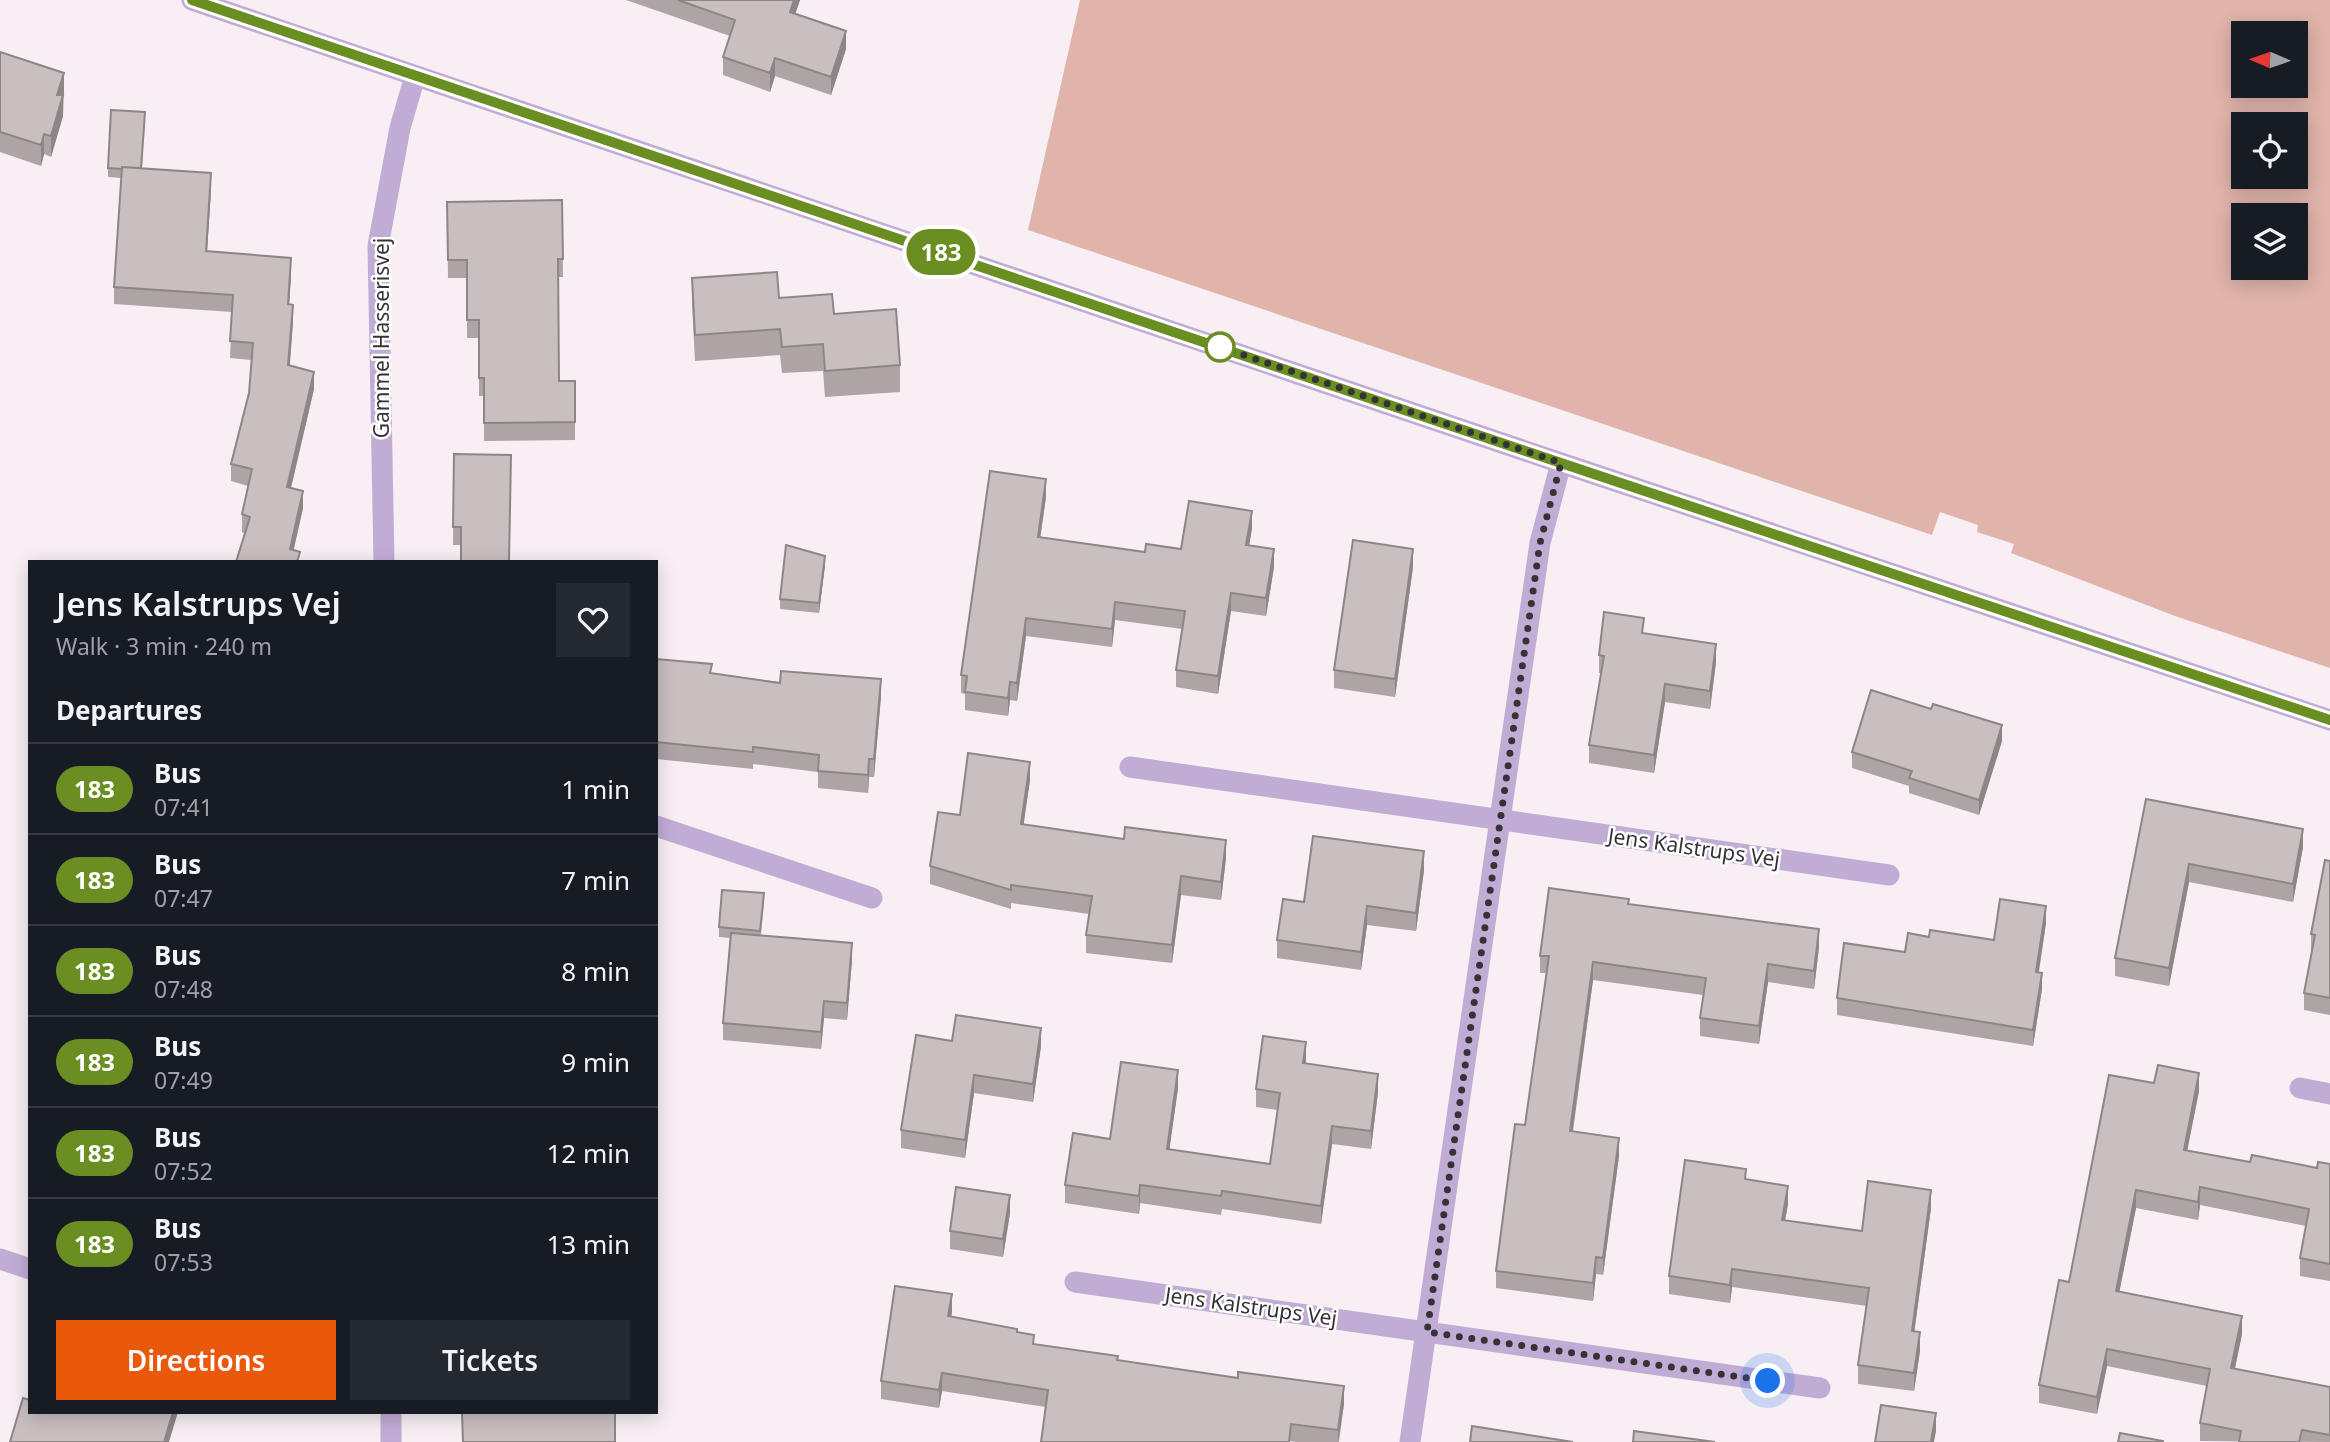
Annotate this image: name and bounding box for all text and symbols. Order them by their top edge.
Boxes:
north arrow [2231,21,2308,98]
map controls [2231,21,2308,280]
button: locate [2231,112,2308,189]
button: layers [2231,203,2308,280]
line badge: 183 [901,229,981,275]
text: 183 [920,235,962,268]
street label: Gammel Hasserisvej [367,238,395,438]
unlabelled marker [1205,332,1235,362]
text: Jens Kalstrups Vej [56,581,341,626]
button: heart [556,583,630,657]
text: Walk · 3 min · 240 m [56,630,272,662]
text: Departures [56,692,202,728]
text: Bus [154,755,201,791]
text: 1 min [561,771,630,807]
text: 183 [74,772,115,805]
text: 07:41 [154,791,213,823]
street label: Jens Kalstrups Vej [1604,821,1782,873]
text: Bus [154,846,201,882]
text: 7 min [561,862,630,898]
text: 183 [74,863,115,896]
text: 07:47 [154,882,213,914]
text: Bus [154,937,201,973]
text: 8 min [561,953,630,989]
text: 183 [74,954,115,987]
text: 07:48 [154,973,213,1005]
text: Bus [154,1028,201,1064]
text: 9 min [561,1044,630,1080]
text: 183 [74,1045,115,1078]
text: 07:49 [154,1064,213,1096]
text: Bus [154,1119,201,1155]
text: 12 min [546,1135,630,1171]
text: 183 [74,1136,115,1169]
text: 07:52 [154,1155,213,1187]
text: Bus [154,1210,201,1246]
text: 13 min [546,1226,630,1262]
text: 183 [74,1227,115,1260]
text: 07:53 [154,1246,213,1278]
street label: Jens Kalstrups Vej [1161,1280,1339,1332]
button: Directions [56,1320,336,1400]
button: Tickets [350,1320,630,1400]
your location [1750,1363,1785,1398]

